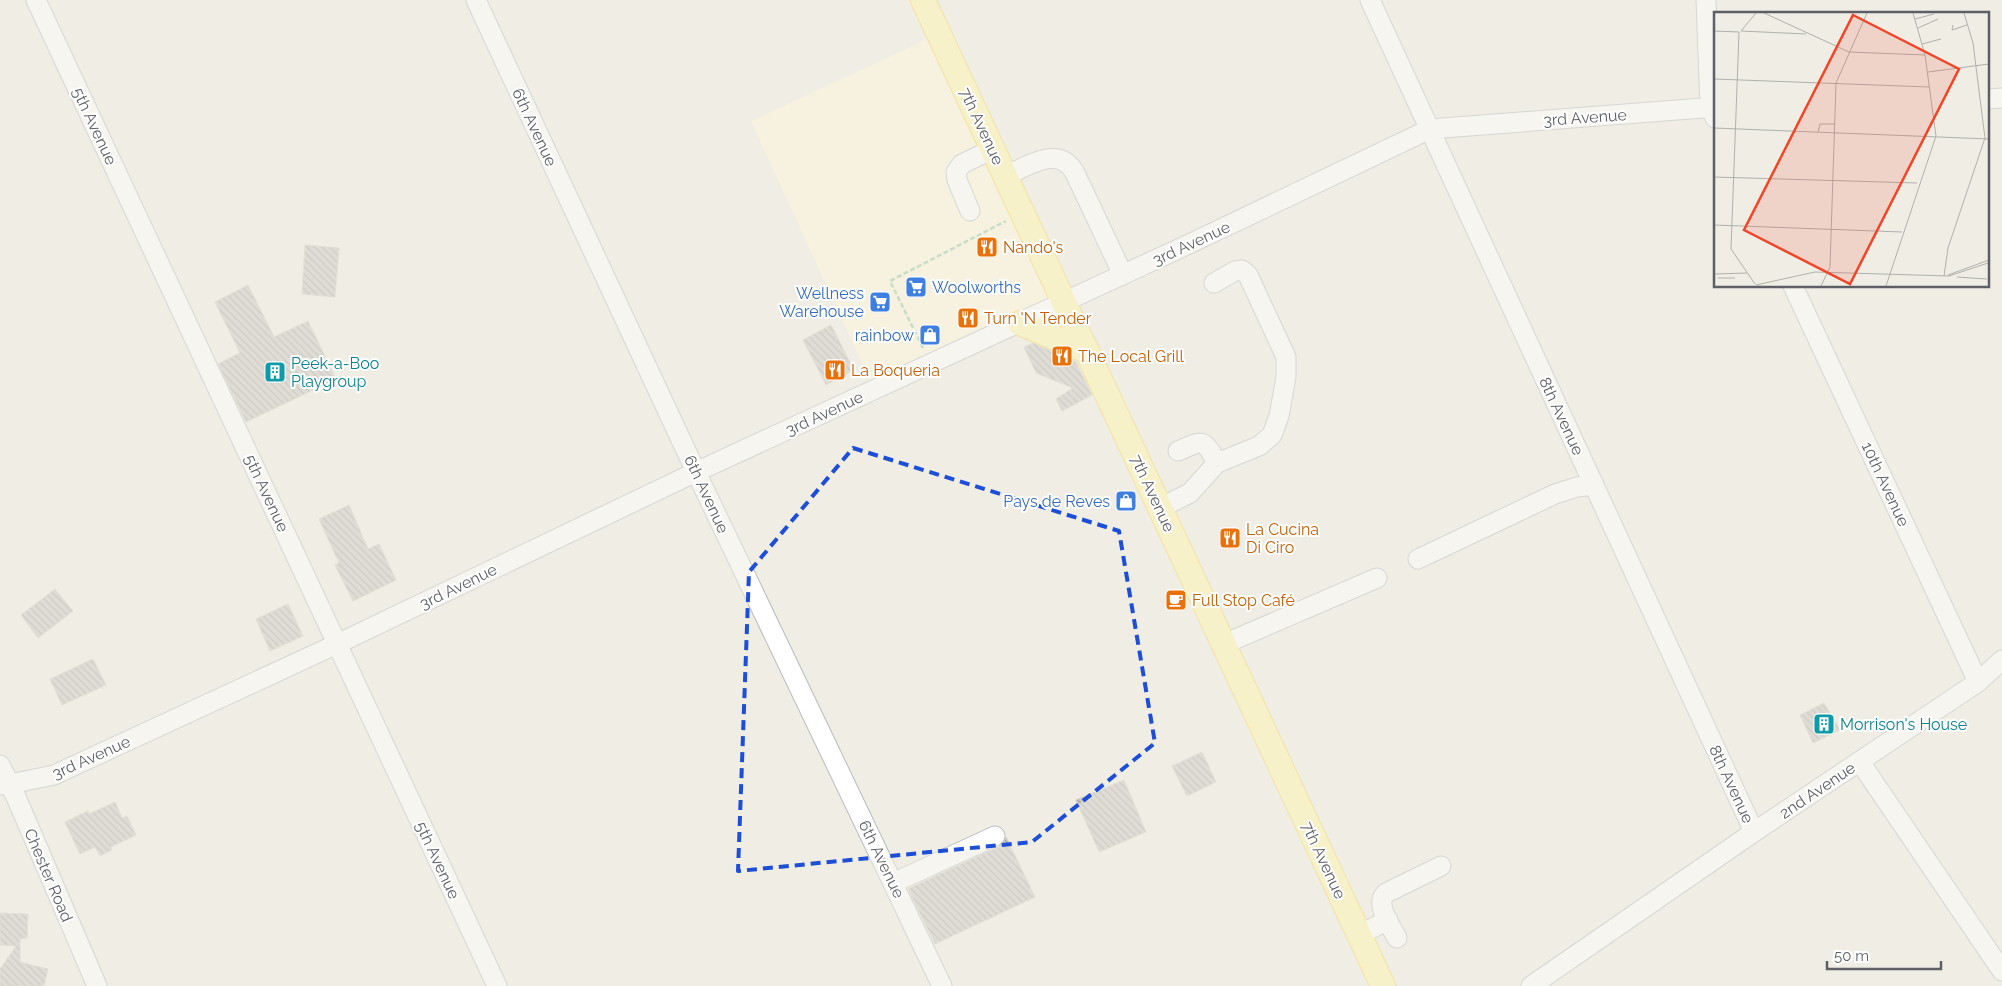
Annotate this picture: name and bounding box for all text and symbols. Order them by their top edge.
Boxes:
inset map [1714,12,1990,288]
street label: 5th Avenue [68,85,121,168]
street label: 6th Avenue [508,85,561,169]
street label: 7th Avenue [955,85,1008,168]
street label: 3rd Avenue [1543,105,1627,130]
street label: 3rd Avenue [1149,217,1233,270]
restaurant icon: Nando's [975,235,999,259]
place label: Nando's [1003,238,1064,257]
supermarket icon: Woolworths [904,275,928,299]
place label: Woolworths [932,278,1021,297]
place label: Wellness Warehouse [779,284,864,321]
supermarket icon: Wellness Warehouse [868,290,892,314]
restaurant icon: Turn 'N Tender [956,306,980,330]
place label: Turn 'N Tender [984,309,1092,328]
shop icon: rainbow [918,323,942,347]
place label: rainbow [855,326,914,345]
restaurant icon: The Local Grill [1050,344,1074,368]
place label: The Local Grill [1078,347,1185,366]
place label: Peek-a-Boo Playgroup [291,354,379,391]
restaurant icon: La Boqueria [823,358,847,382]
building icon: Peek-a-Boo Playgroup [263,360,287,384]
place label: La Boqueria [851,361,940,380]
street label: 8th Avenue [1535,374,1588,458]
street label: 3rd Avenue [782,387,866,440]
street label: 10th Avenue [1858,439,1913,529]
street label: 5th Avenue [240,452,293,535]
street label: 6th Avenue [680,452,733,536]
street label: 7th Avenue [1126,452,1179,535]
shop icon: Pays de Reves [1114,489,1138,513]
place label: Pays de Reves [1003,492,1110,511]
place label: La Cucina Di Ciro [1246,520,1319,557]
restaurant icon: La Cucina Di Ciro [1218,526,1242,550]
street label: 3rd Avenue [416,560,500,613]
cafe icon: Full Stop Café [1164,588,1188,612]
place label: Full Stop Café [1192,591,1295,610]
building icon: Morrison's House [1812,712,1836,736]
place label: Morrison's House [1840,715,1967,734]
street label: 3rd Avenue [49,732,133,783]
street label: 8th Avenue [1705,742,1758,826]
street label: 2nd Avenue [1776,758,1859,823]
street label: 6th Avenue [855,817,909,901]
street label: 5th Avenue [411,819,464,902]
street label: 7th Avenue [1297,819,1350,902]
street label: Chester Road [20,826,77,925]
scale bar [1827,938,1941,970]
text: 50 m [1834,947,1869,965]

